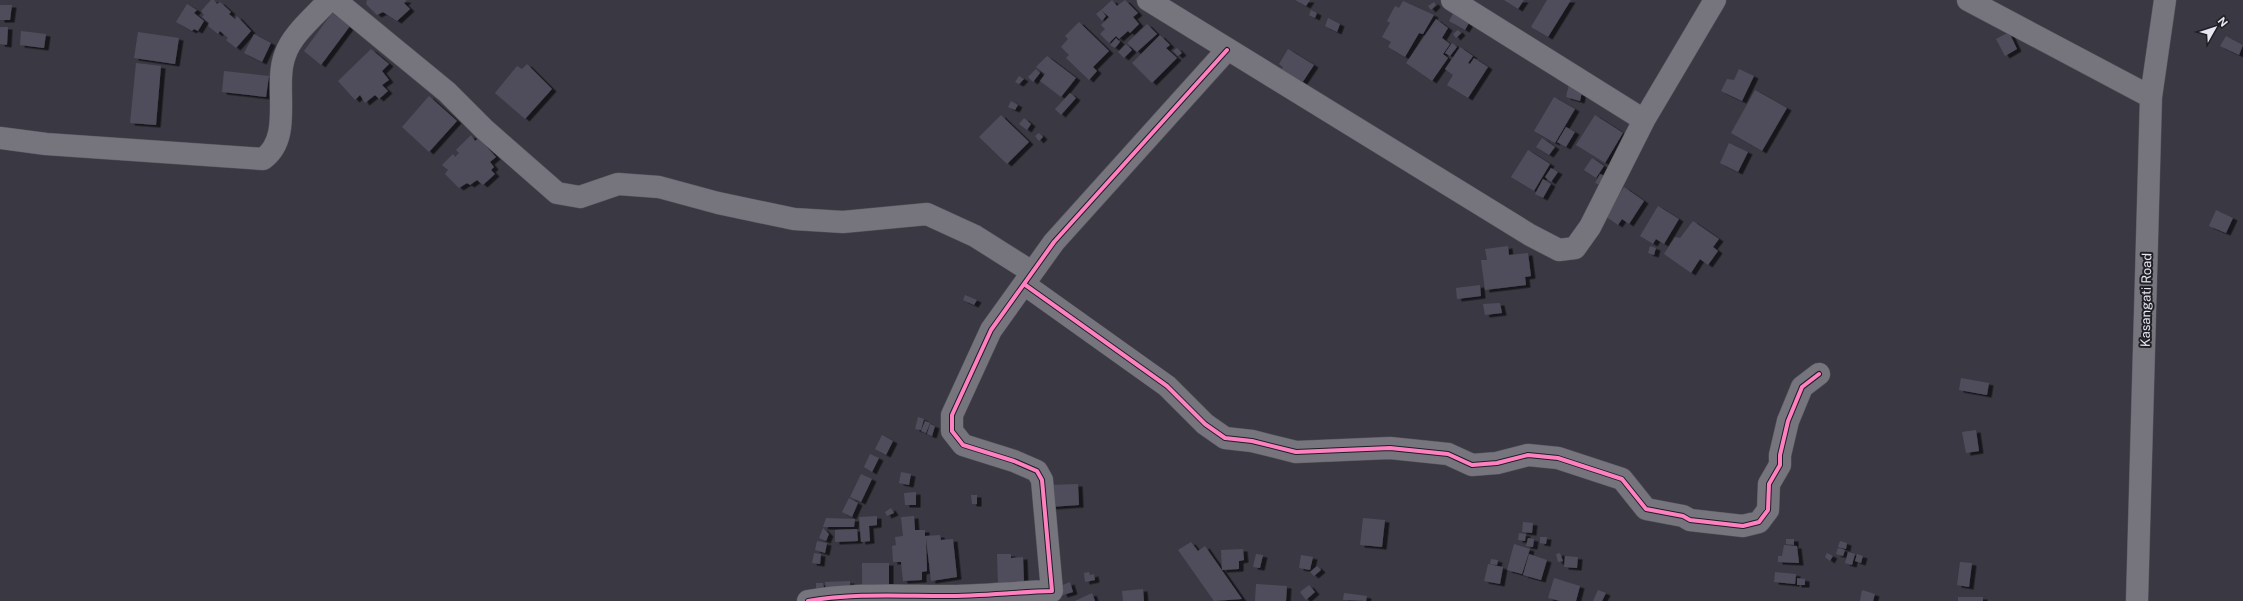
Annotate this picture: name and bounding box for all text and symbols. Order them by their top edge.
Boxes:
north arrow [2195,8,2235,48]
text: N [2215,15,2230,29]
street label: Kasangati Road [2138,253,2154,347]

